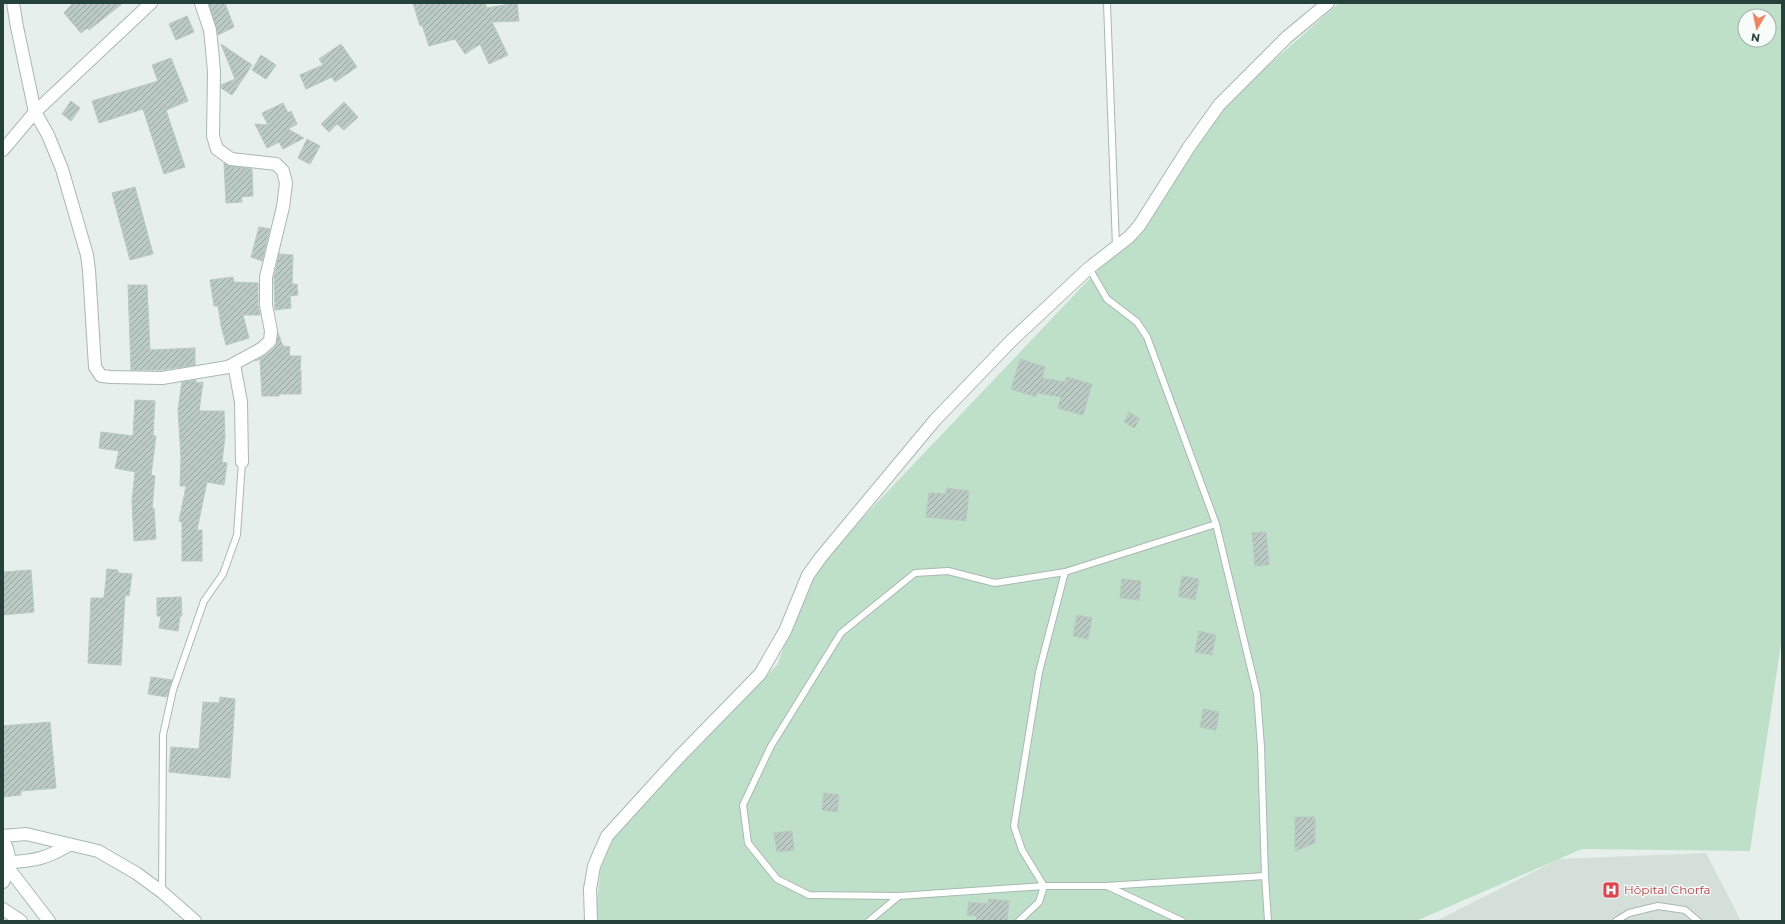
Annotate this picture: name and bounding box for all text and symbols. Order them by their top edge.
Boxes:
north arrow [1737,8,1777,48]
text: N [1750,30,1761,45]
hospital icon: Hôpital Chorfa [1601,880,1621,900]
place label: Hôpital Chorfa [1624,882,1711,897]

